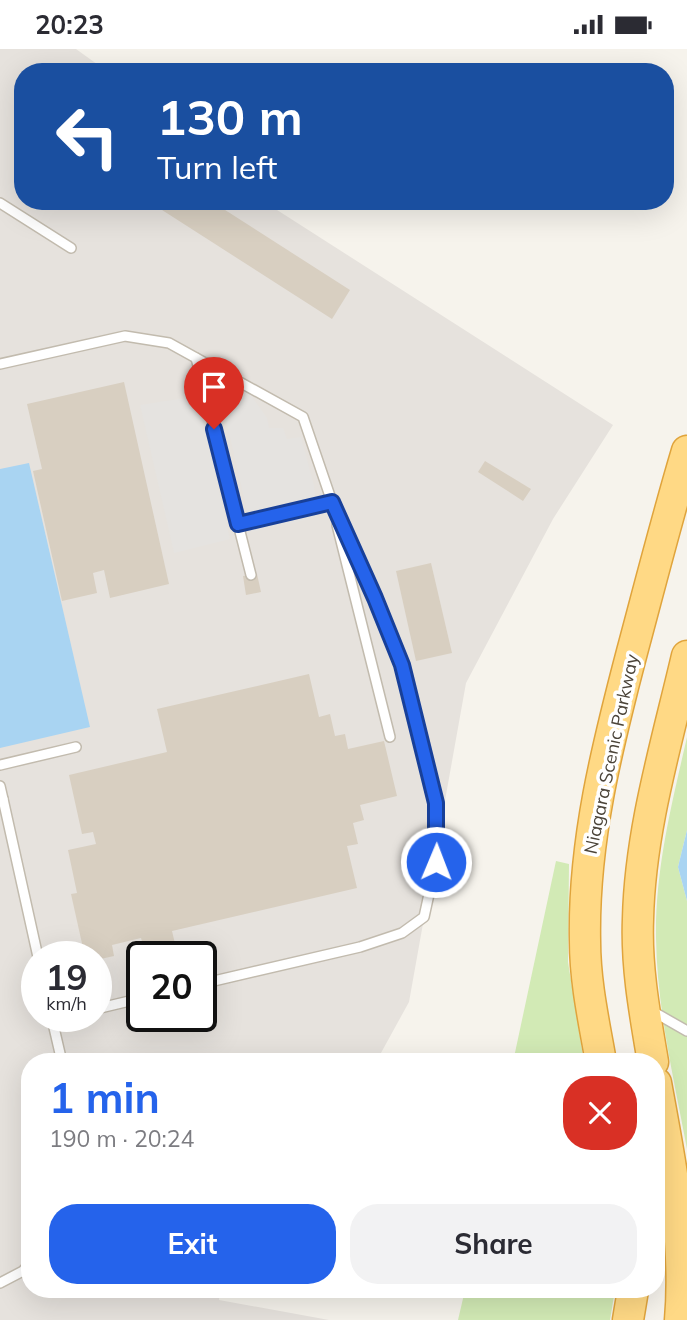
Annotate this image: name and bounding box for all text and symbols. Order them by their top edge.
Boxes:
text: 20:23 [35,8,104,41]
text: 130 m [157,86,303,147]
icon: left [42,91,133,182]
text: Turn left [157,147,277,187]
pin [184,357,244,429]
icon: arrive [195,368,233,406]
street label: Niagara Scenic Parkway [579,652,644,856]
position arrow [399,825,473,899]
speed limit sign: 20 [126,941,217,1032]
text: 19 [45,955,88,999]
text: km/h [46,992,87,1015]
text: 1 min [49,1071,160,1124]
button: close [563,1076,637,1150]
text: 190 m · 20:24 [49,1124,194,1153]
button: Exit [49,1204,336,1284]
button: Share [350,1204,637,1284]

